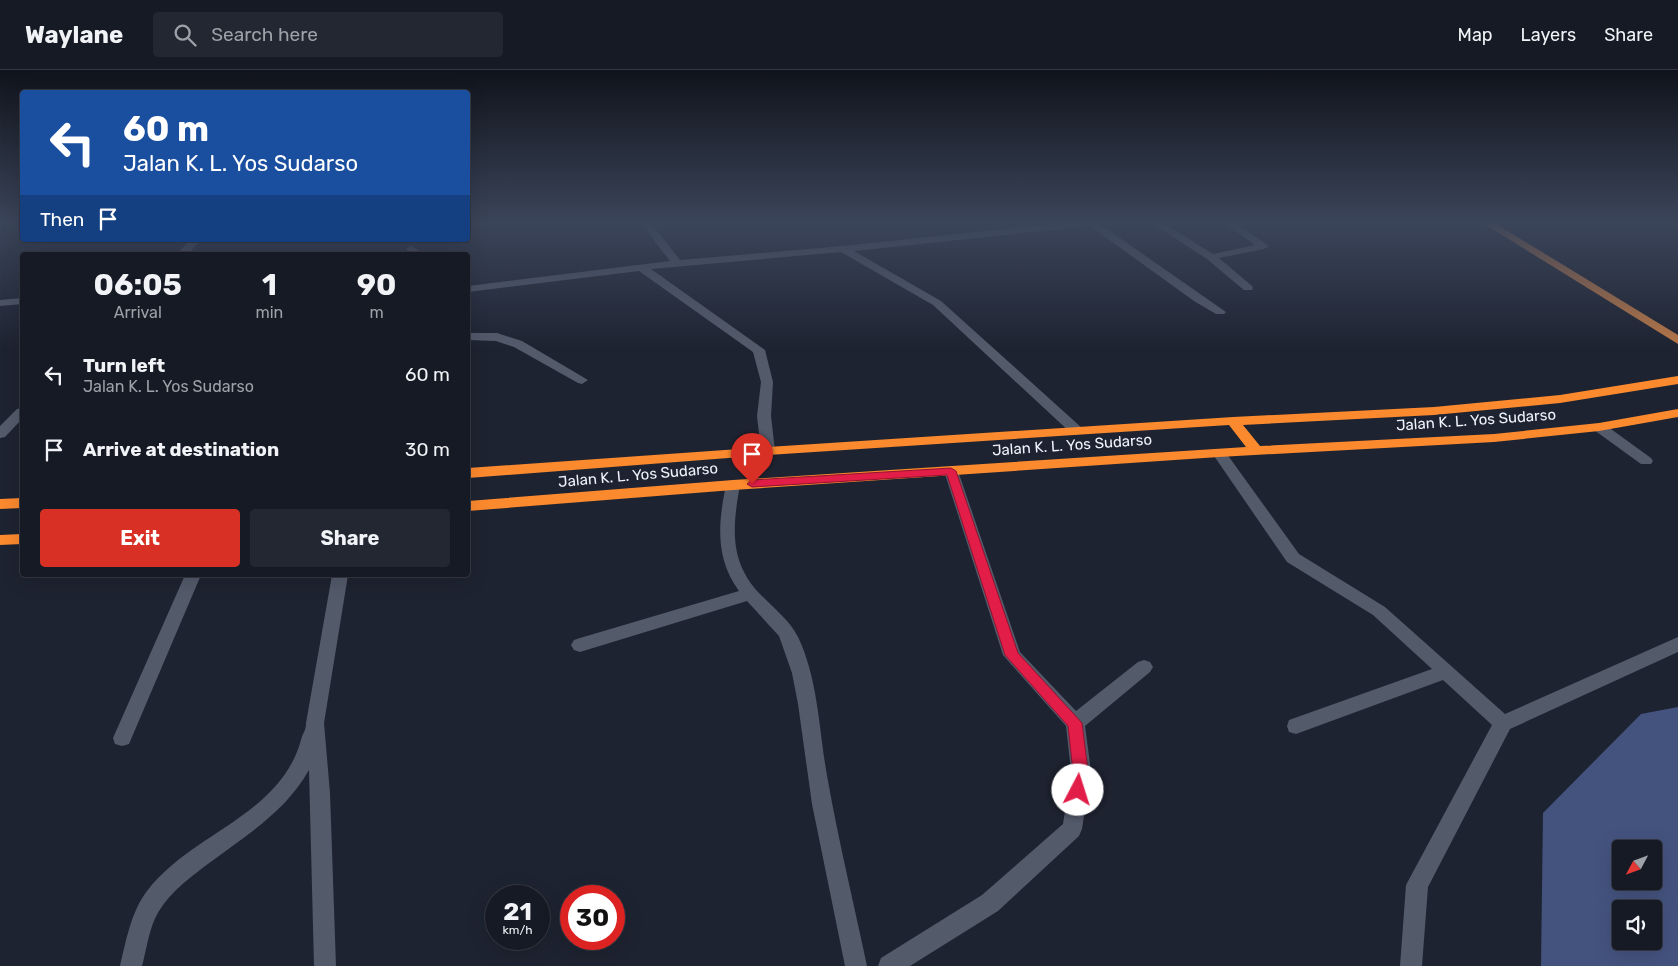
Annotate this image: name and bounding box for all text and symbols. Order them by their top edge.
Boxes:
search box [153,12,503,57]
text: Waylane [25,21,123,49]
icon: search [171,21,199,49]
text: Search here [211,23,318,46]
text: Map [1458,24,1493,46]
text: Layers [1521,24,1576,46]
text: Share [1604,24,1653,46]
text: 60 m [123,108,209,150]
icon: left [40,110,105,175]
text: Jalan K. L. Yos Sudarso [123,150,358,177]
icon: arrive [94,205,122,233]
text: Then [40,208,84,231]
text: 06:05 [94,267,182,303]
text: 1 [262,267,277,303]
text: 90 [357,267,396,303]
text: Arrival [114,303,162,322]
text: min [256,303,283,322]
text: m [370,303,384,322]
text: Turn left [83,354,165,377]
icon: left [40,361,68,389]
text: 60 m [405,363,450,386]
text: Jalan K. L. Yos Sudarso [83,377,254,396]
street label: Jalan K. L. Yos Sudarso [1395,405,1557,435]
street label: Jalan K. L. Yos Sudarso [991,430,1153,460]
pin [731,433,773,484]
icon: arrive [40,436,68,464]
text: Arrive at destination [83,438,279,461]
text: 30 m [405,438,450,461]
icon: arrive [738,440,766,468]
street label: Jalan K. L. Yos Sudarso [557,459,719,491]
button: Exit [40,509,240,567]
button: Share [250,509,450,567]
position arrow [1051,763,1103,815]
north arrow [1612,840,1662,890]
map controls [1612,840,1662,950]
speed limit sign: 30 [560,885,625,950]
text: 21 [503,897,532,926]
button: sound [1612,900,1662,950]
text: km/h [503,923,532,937]

